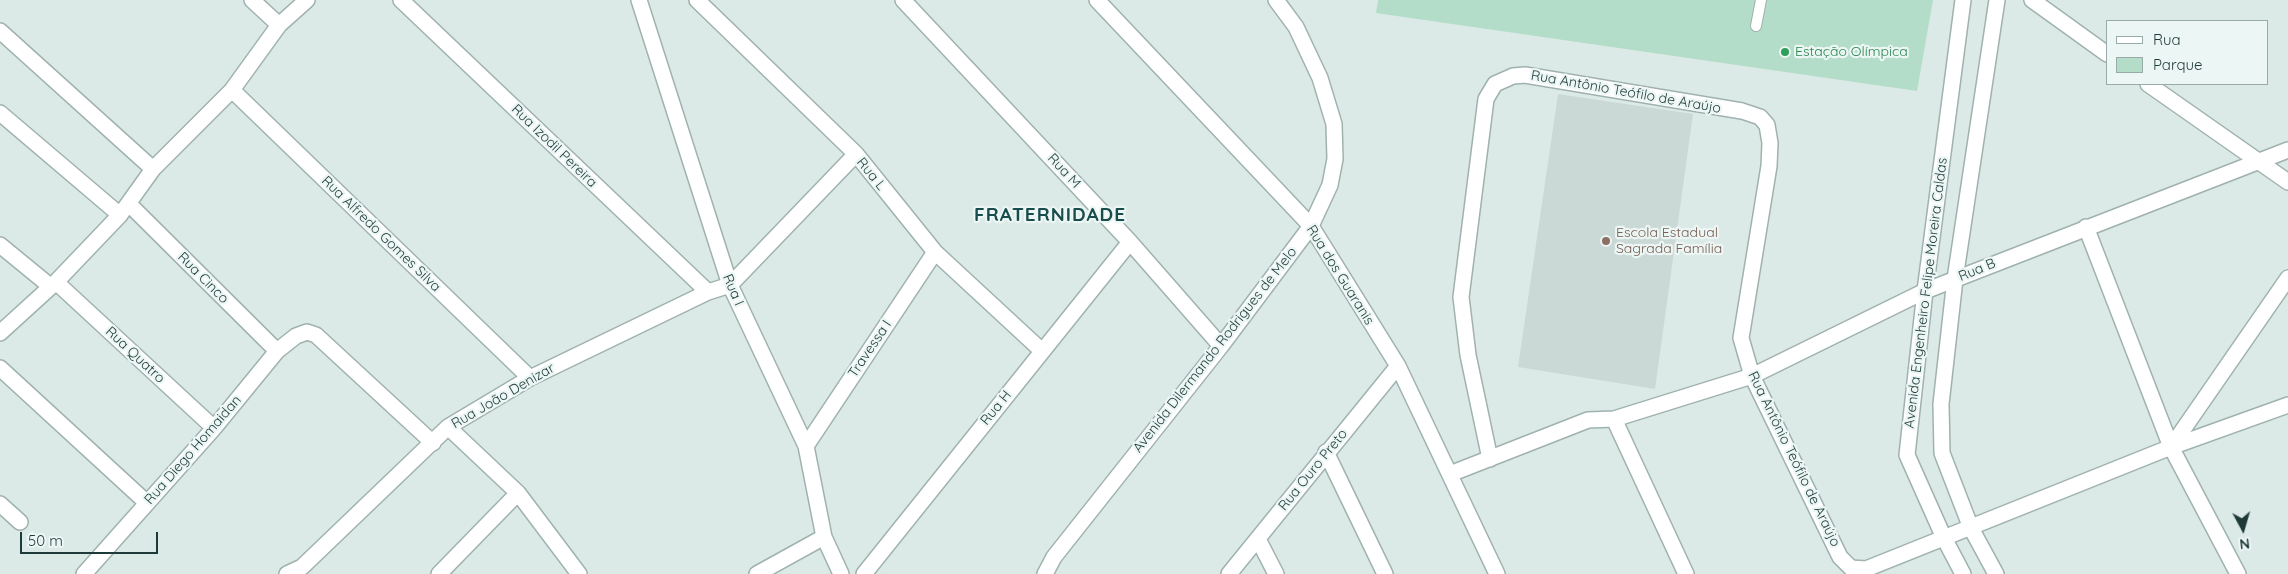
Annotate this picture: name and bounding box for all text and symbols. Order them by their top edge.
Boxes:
legend [2106,20,2268,85]
text: Rua [2153,30,2181,49]
place label: Estação Olímpica [1795,44,1908,60]
marker: Estação Olímpica [1779,46,1791,58]
text: Parque [2153,55,2203,74]
street label: Rua Antônio Teófilo de Araújo [1530,67,1722,117]
street label: Rua Izodil Pereira [508,101,600,191]
street label: Rua M [1044,150,1084,192]
street label: Rua L [853,154,889,194]
street label: Avenida Engenheiro Felipe Moreira Caldas [1901,157,1951,429]
street label: Rua Alfredo Gomes Silva [318,173,444,295]
district label: FRATERNIDADE [972,204,1128,226]
street label: Rua dos Guaranis [1303,222,1377,328]
place label: Escola Estadual Sagrada Família [1616,225,1722,258]
marker: Escola Estadual Sagrada Família [1600,235,1612,247]
street label: Avenida Dilermando Rodrigues de Melo [1130,244,1300,456]
street label: Rua Cinco [174,249,232,307]
street label: Rua B [1956,255,1998,285]
street label: Rua I [719,272,747,308]
street label: Travessa I [845,317,895,381]
street label: Rua Quatro [102,323,168,387]
street label: Rua João Denizar [448,360,558,432]
street label: Rua Antônio Teófilo de Araújo [1744,369,1844,549]
street label: Rua H [977,387,1015,429]
street label: Rua Diego Homaidan [141,392,245,508]
street label: Rua Ouro Preto [1275,426,1351,514]
north arrow [2218,504,2268,554]
scale bar [22,522,160,554]
text: 50 m [28,531,63,550]
text: N [2239,534,2251,553]

